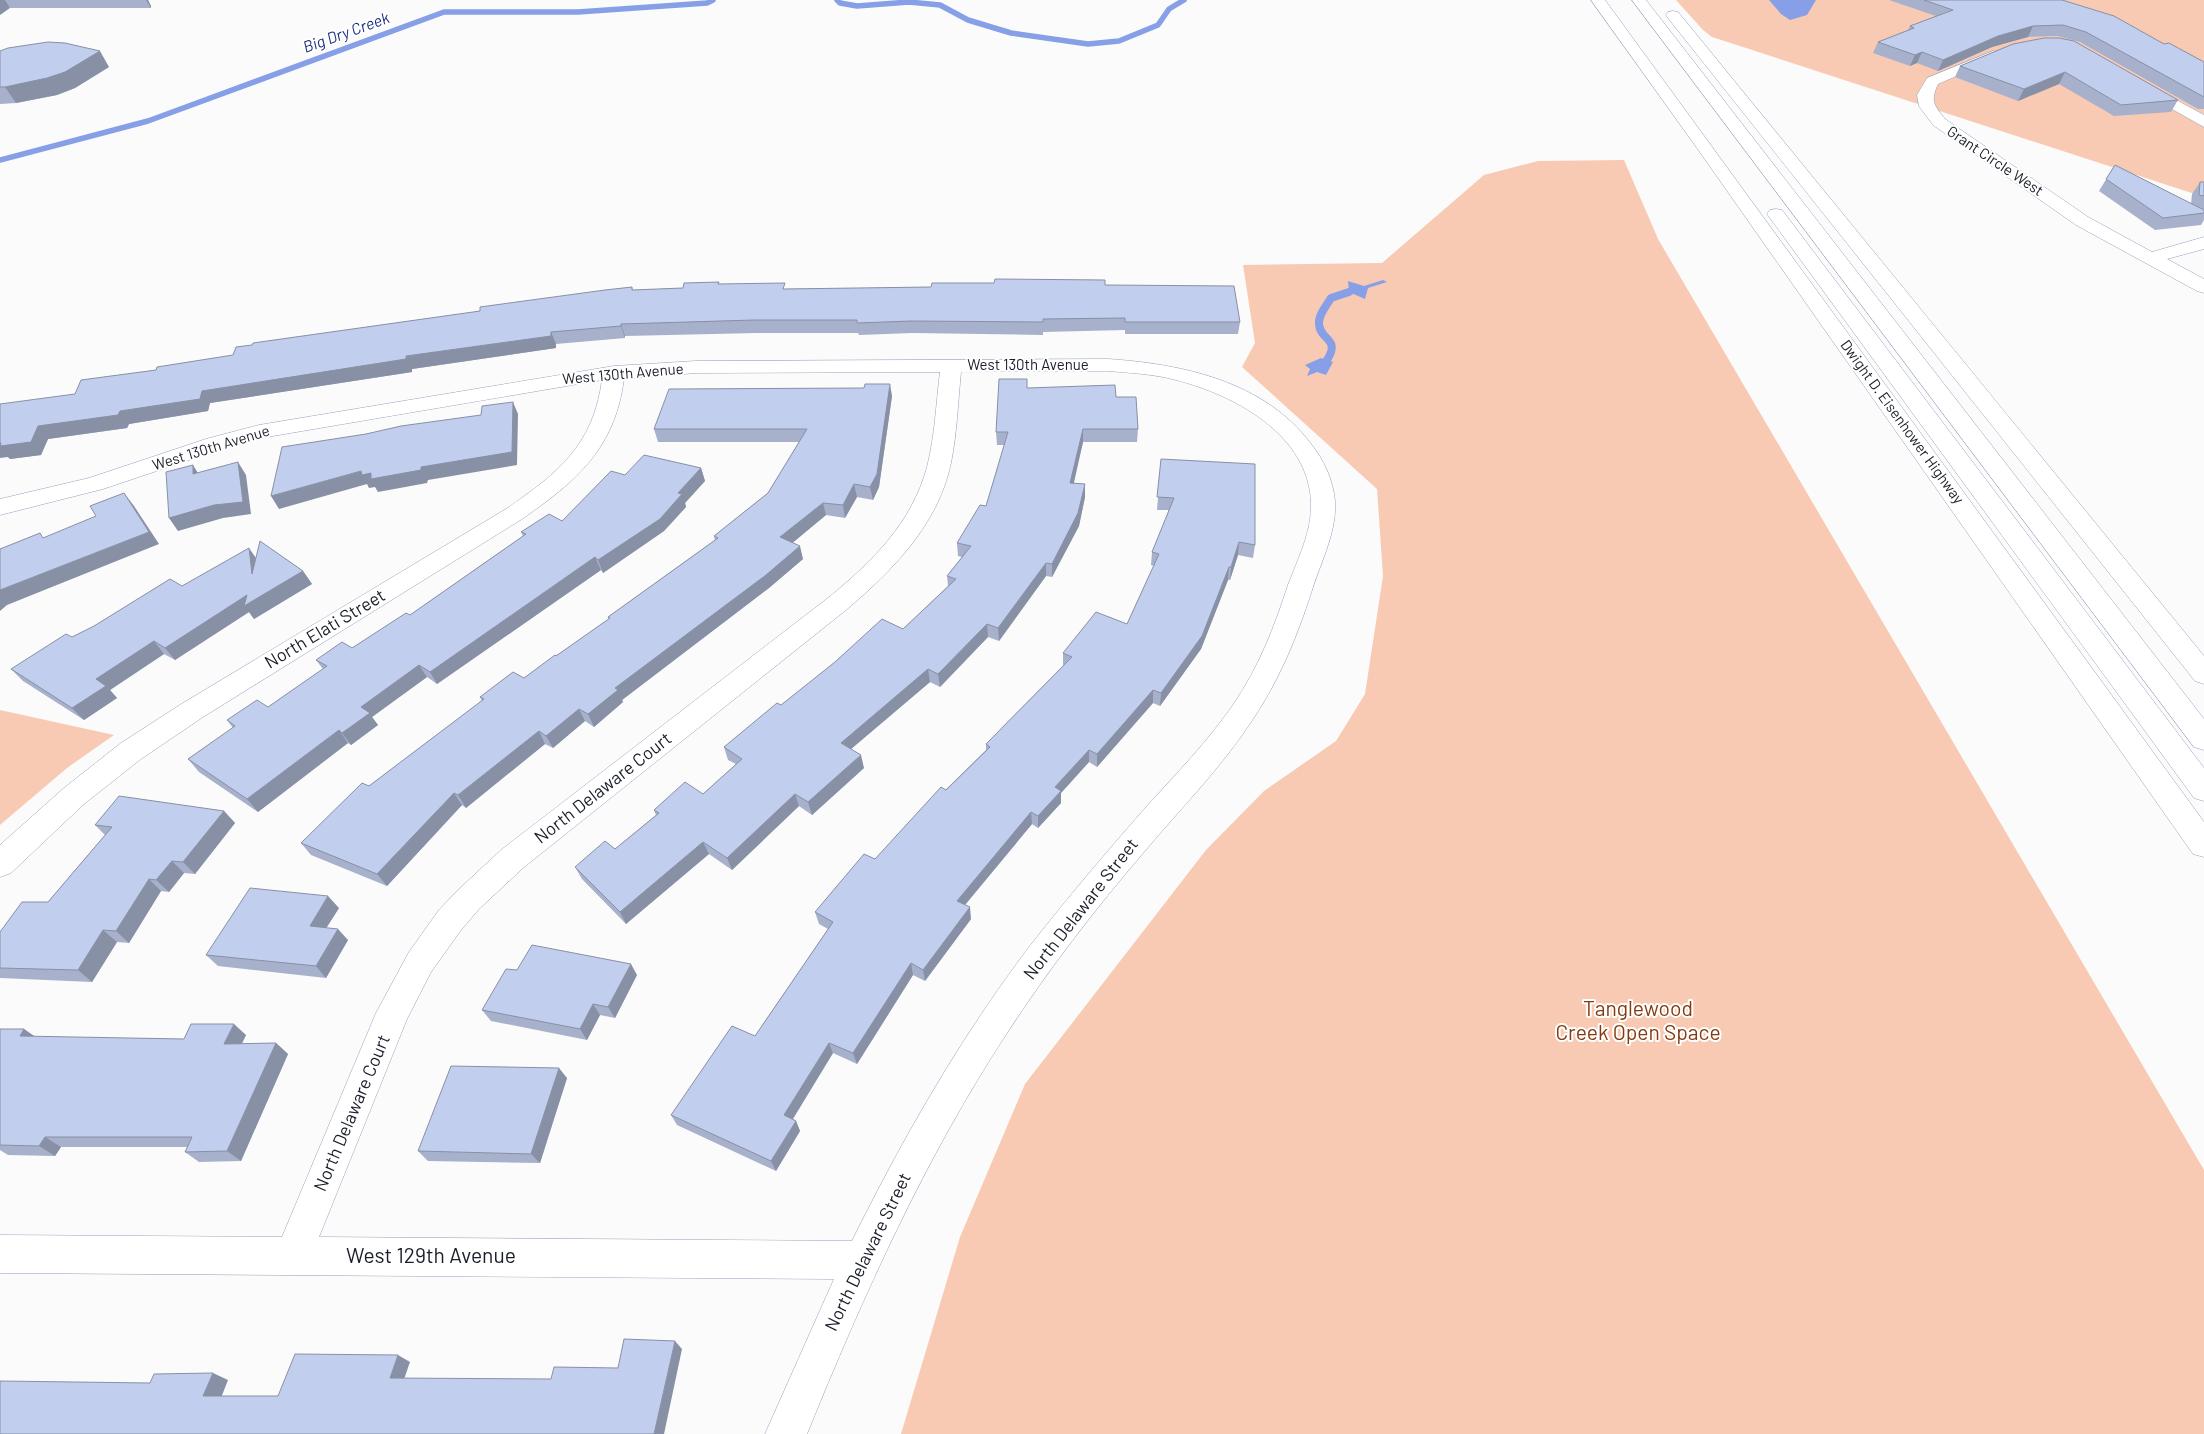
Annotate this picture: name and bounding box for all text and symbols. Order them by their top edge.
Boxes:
water label: Big Dry Creek [300,7,392,56]
street label: Grant Circle West [1944,121,2047,199]
street label: Dwight D. Eisenhower Highway [1837,336,1968,507]
street label: West 130th Avenue [967,355,1089,373]
street label: West 130th Avenue [562,359,684,387]
street label: West 130th Avenue [150,421,271,473]
street label: North Elati Street [260,584,389,673]
street label: North Delaware Court [529,727,675,848]
street label: North Delaware Street [1018,833,1142,983]
park label: Tanglewood Creek Open Space [1555,995,1721,1044]
street label: North Delaware Court [308,1031,394,1194]
street label: North Delaware Street [819,1169,915,1334]
street label: West 129th Avenue [346,1242,516,1267]

